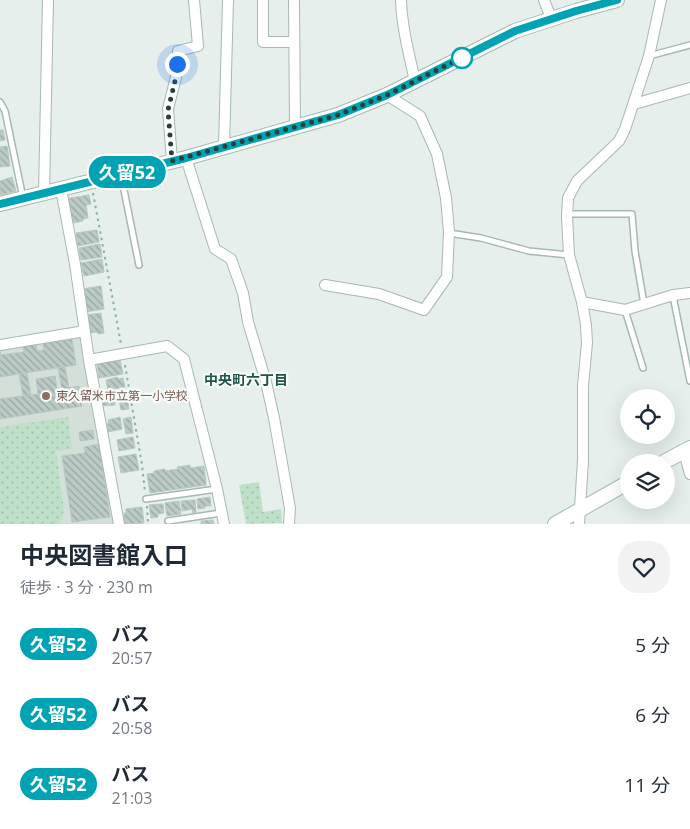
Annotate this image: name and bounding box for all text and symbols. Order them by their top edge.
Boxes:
unlabelled marker [451,47,473,69]
your location [165,52,190,77]
line badge: 久留52 [92,156,162,188]
text: 久留52 [99,160,155,184]
district label: 中央町六丁目 [204,370,288,389]
place label: 東久留米市立第一小学校 [56,387,188,404]
map controls [620,389,675,509]
button: locate [620,389,675,444]
marker: 東久留米市立第一小学校 [40,390,52,402]
button: layers [620,454,675,509]
text: 中央図書館入口 [20,538,188,571]
button: heart [618,541,670,593]
text: 徒歩 · 3 分 · 230 m [20,576,153,598]
text: バス [112,621,150,647]
text: 久留52 [30,632,87,656]
text: 5 分 [635,632,670,658]
text: 20:57 [112,647,152,669]
text: バス [112,691,150,717]
text: 久留52 [30,702,87,726]
text: 6 分 [635,702,670,728]
text: 20:58 [112,717,152,739]
text: バス [112,761,150,787]
text: 久留52 [30,772,87,796]
text: 11 分 [624,772,670,798]
text: 21:03 [112,787,152,809]

